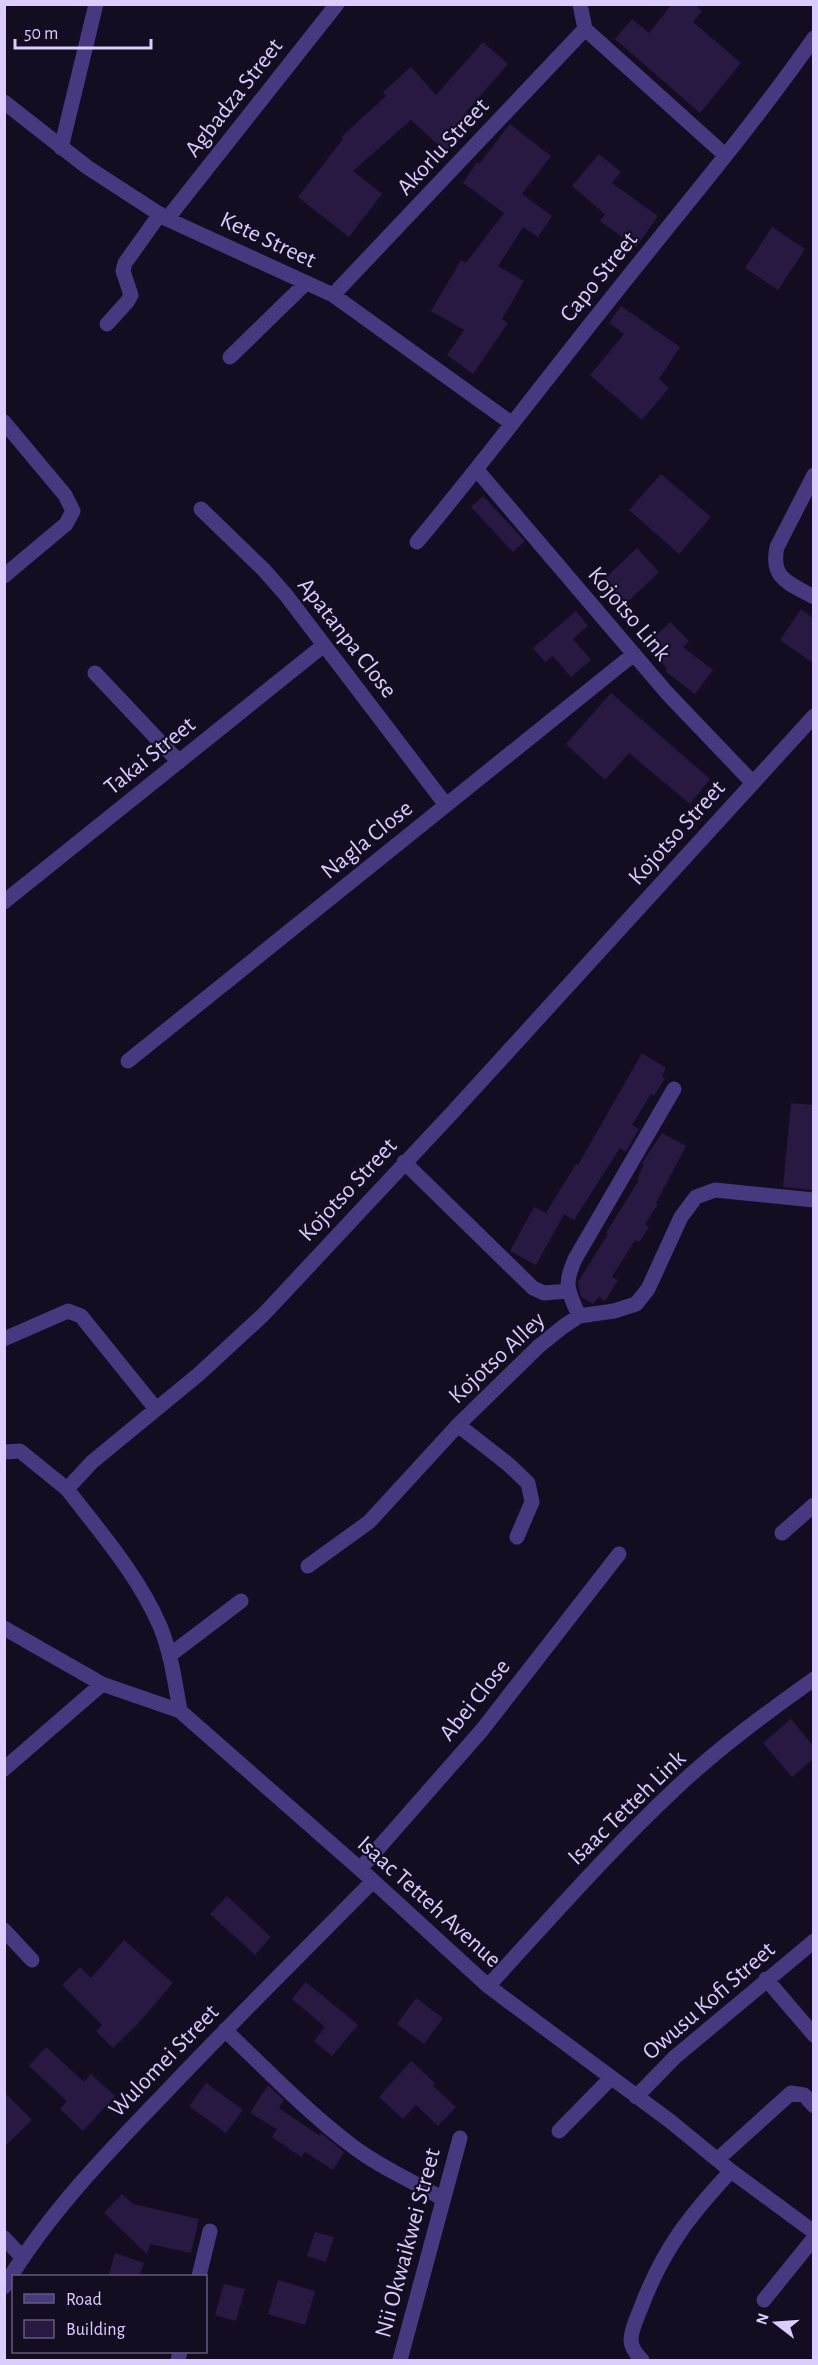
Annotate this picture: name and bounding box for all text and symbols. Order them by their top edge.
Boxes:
scale bar [15,12,152,50]
text: 50 m [24,25,58,43]
street label: Agbadza Street [181,34,288,162]
street label: Akorlu Street [392,94,494,200]
street label: Kete Street [216,207,320,273]
street label: Capo Street [556,227,643,327]
street label: Kojotso Link [583,563,675,665]
street label: Apatanpa Close [293,573,401,703]
street label: Takai Street [100,712,200,800]
street label: Kojotso Street [624,776,730,890]
street label: Nagla Close [317,796,417,884]
street label: Kojotso Street [294,1134,402,1246]
street label: Kojotso Alley [444,1308,550,1408]
street label: Abei Close [435,1655,515,1745]
street label: Isaac Tetteh Link [564,1746,690,1870]
street label: Isaac Tetteh Avenue [353,1832,505,1972]
street label: Owusu Kofi Street [638,1937,780,2065]
street label: Wulomei Street [104,2000,224,2122]
street label: Nii Okwaikwei Street [371,2145,445,2340]
legend [12,2275,207,2353]
text: Road [66,2291,102,2309]
north arrow [746,2293,806,2353]
text: N [753,2311,772,2327]
text: Building [66,2321,126,2339]

